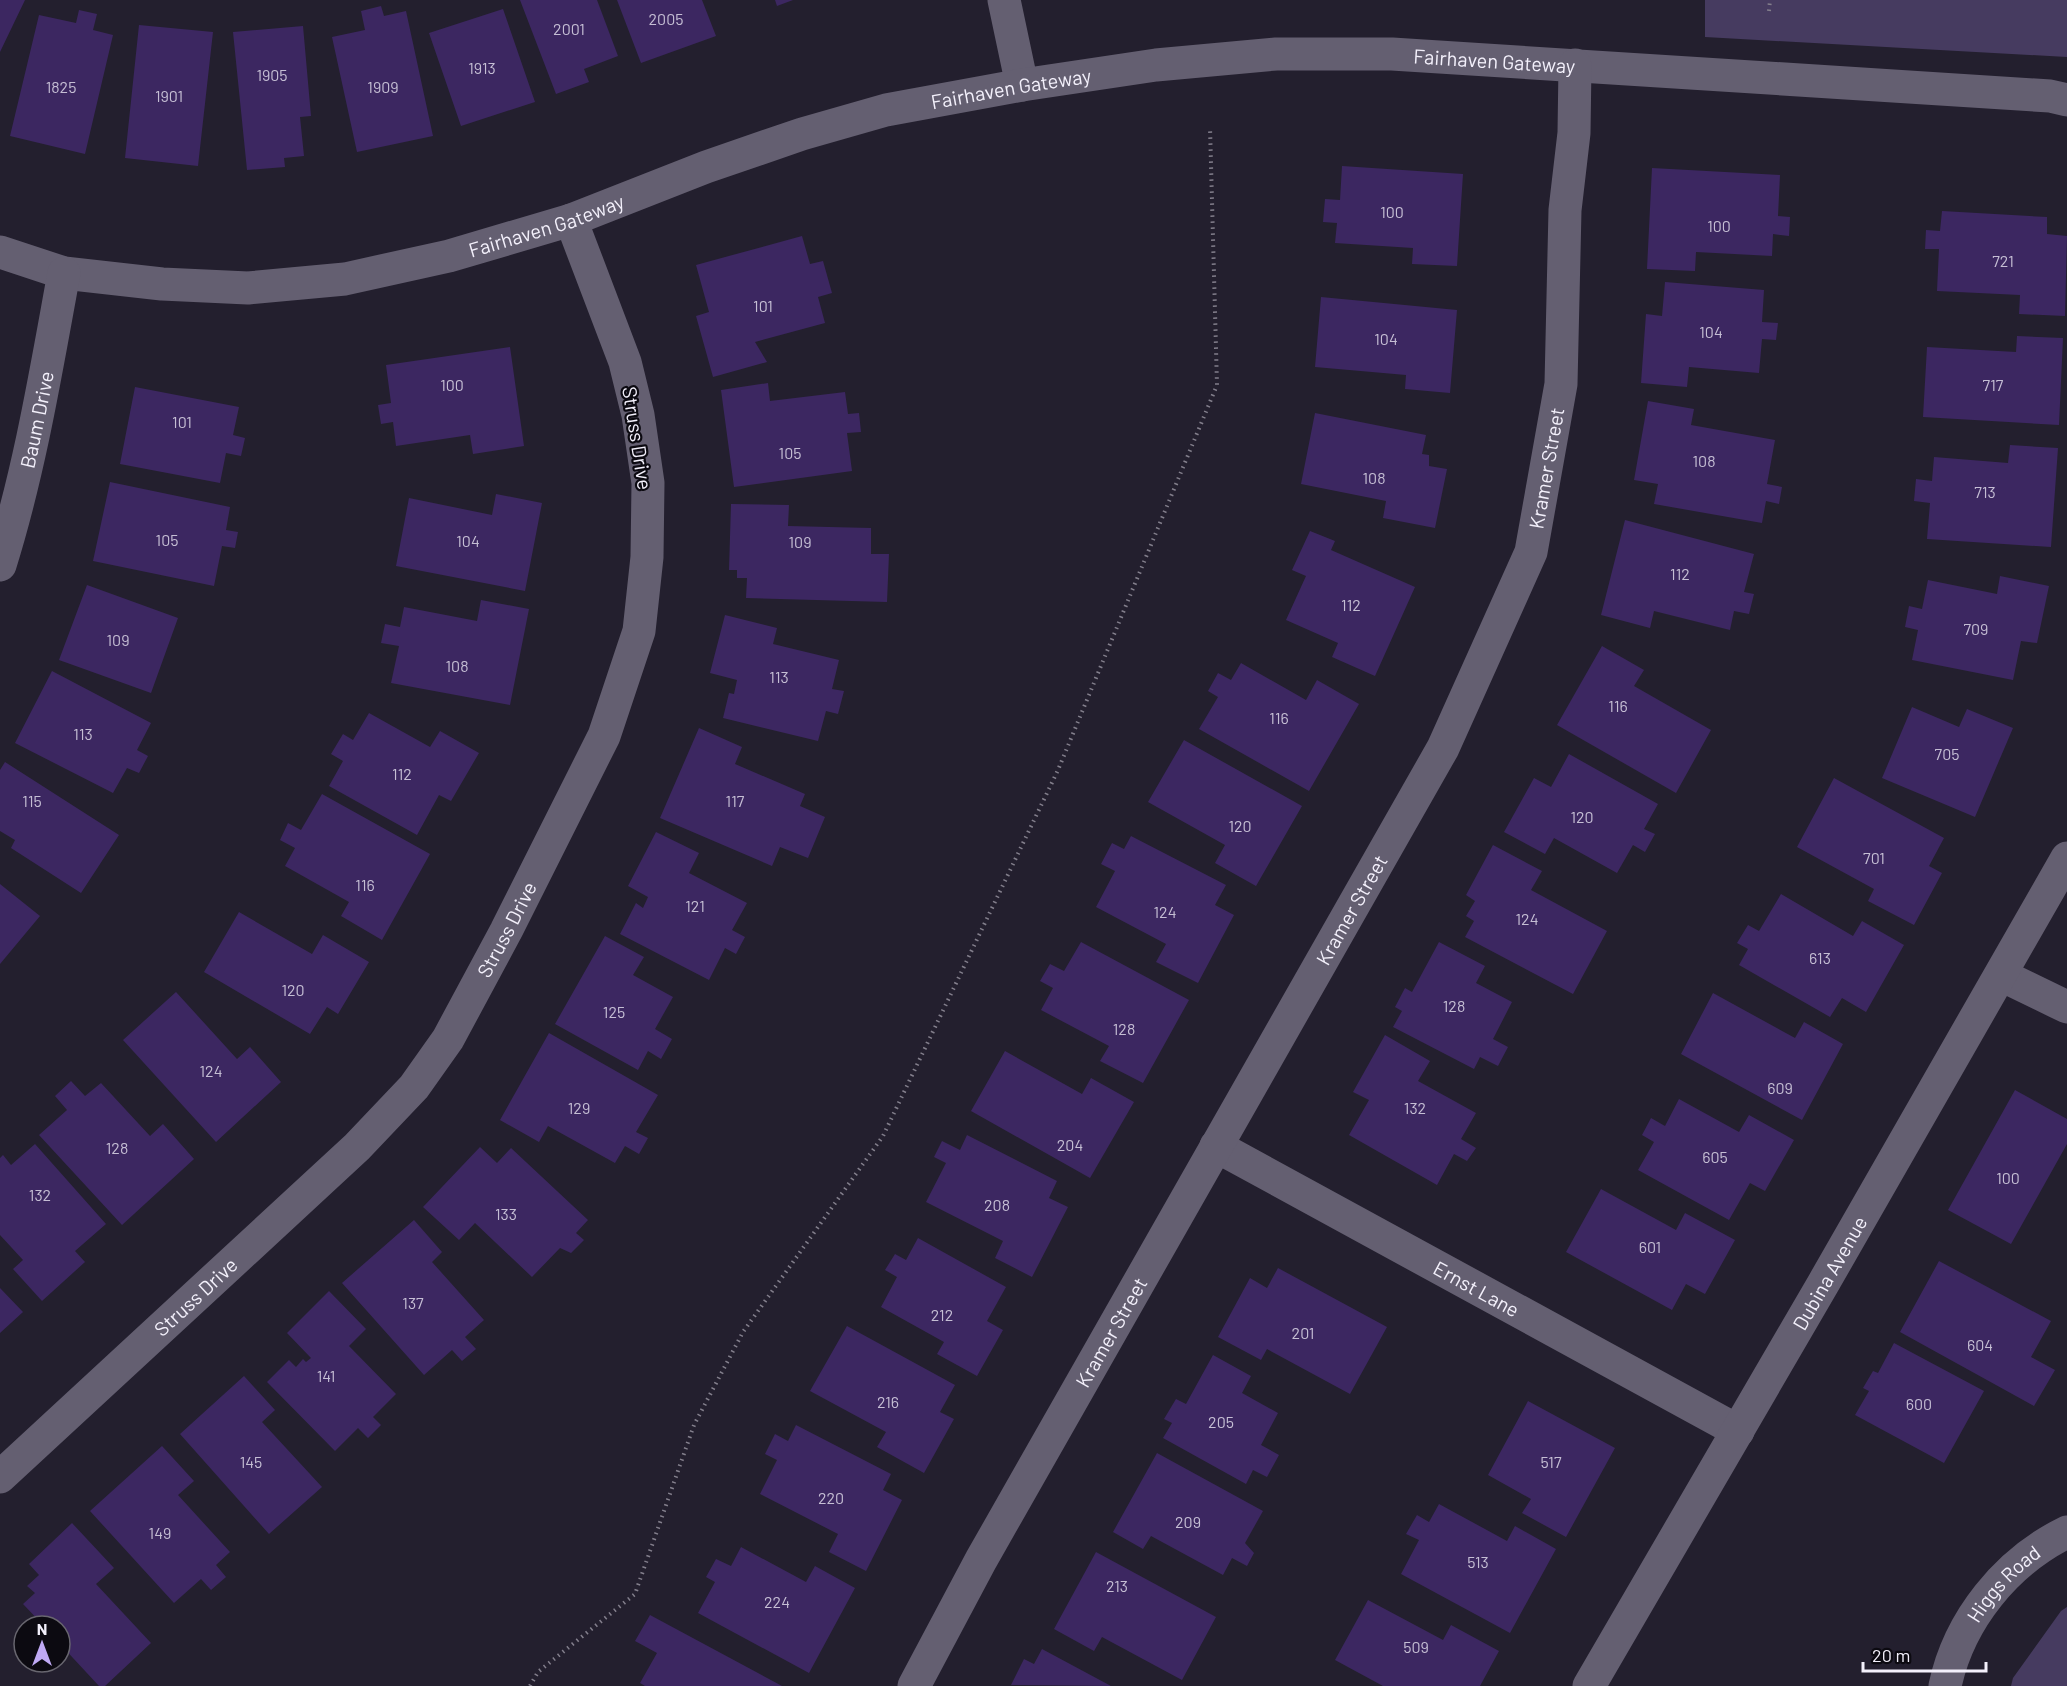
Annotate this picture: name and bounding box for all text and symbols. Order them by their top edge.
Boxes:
house number: 2005 [649,9,683,28]
house number: 2001 [553,19,585,38]
street label: Fairhaven Gateway [1413,43,1576,78]
house number: 1913 [468,58,496,77]
street label: Fairhaven Gateway [929,63,1093,114]
house number: 1905 [256,65,288,84]
house number: 1825 [46,77,76,96]
house number: 1909 [367,77,399,96]
house number: 1901 [155,86,183,105]
street label: Fairhaven Gateway [466,188,627,262]
house number: 100 [1380,202,1404,221]
house number: 100 [1707,216,1731,235]
house number: 721 [1992,251,2014,270]
house number: 101 [753,296,773,315]
house number: 104 [1699,322,1723,341]
house number: 104 [1374,329,1398,348]
street label: Baum Drive [14,369,58,470]
house number: 100 [440,375,464,394]
house number: 717 [1983,375,2004,394]
street label: Struss Drive [618,385,658,491]
street label: Kramer Street [1523,406,1569,531]
house number: 101 [172,412,192,431]
house number: 105 [779,443,801,462]
house number: 108 [1693,451,1715,470]
house number: 108 [1363,468,1385,487]
house number: 713 [1974,482,1996,501]
house number: 105 [156,530,178,549]
house number: 104 [456,531,480,550]
house number: 109 [789,532,811,551]
house number: 112 [1670,564,1690,583]
house number: 112 [1341,595,1361,614]
house number: 709 [1964,619,1988,638]
house number: 109 [107,630,129,649]
house number: 108 [446,656,468,675]
house number: 113 [769,667,789,686]
house number: 116 [1608,696,1628,715]
house number: 116 [1269,708,1289,727]
house number: 113 [73,724,93,743]
house number: 705 [1935,744,1959,763]
house number: 112 [392,764,412,783]
house number: 115 [22,791,42,810]
house number: 117 [726,791,745,810]
house number: 120 [1570,807,1594,826]
house number: 120 [1228,816,1252,835]
house number: 701 [1863,848,1885,867]
street label: Kramer Street [1310,850,1392,969]
house number: 116 [355,875,375,894]
street label: Struss Drive [471,877,541,981]
house number: 121 [685,896,705,915]
house number: 124 [1154,902,1177,921]
house number: 124 [1516,909,1539,928]
house number: 613 [1809,948,1831,967]
house number: 120 [281,980,305,999]
house number: 128 [1443,996,1465,1015]
house number: 125 [603,1002,625,1021]
house number: 128 [1113,1019,1135,1038]
house number: 124 [200,1061,223,1080]
house number: 609 [1767,1078,1793,1097]
house number: 129 [568,1098,590,1117]
house number: 132 [1404,1098,1426,1117]
house number: 204 [1057,1135,1083,1154]
house number: 128 [106,1138,128,1157]
house number: 605 [1702,1147,1728,1166]
house number: 100 [1996,1168,2020,1187]
house number: 132 [29,1185,51,1204]
house number: 208 [984,1195,1010,1214]
house number: 133 [495,1204,517,1223]
street label: Dubina Avenue [1787,1212,1871,1334]
house number: 601 [1639,1237,1661,1256]
street label: Struss Drive [149,1252,242,1341]
street label: Ernst Lane [1430,1255,1524,1321]
street label: Kramer Street [1070,1273,1151,1391]
house number: 137 [402,1293,424,1312]
house number: 212 [931,1305,953,1324]
house number: 201 [1292,1323,1314,1342]
house number: 604 [1967,1335,1993,1354]
house number: 141 [317,1366,335,1385]
house number: 216 [877,1392,899,1411]
house number: 600 [1906,1394,1932,1413]
house number: 205 [1208,1412,1234,1431]
house number: 145 [240,1452,262,1471]
house number: 517 [1541,1452,1562,1471]
house number: 220 [818,1488,844,1507]
house number: 209 [1175,1512,1201,1531]
house number: 149 [149,1523,171,1542]
street label: Higgs Road [1961,1540,2044,1626]
house number: 513 [1467,1552,1489,1571]
house number: 213 [1106,1576,1128,1595]
house number: 224 [764,1592,790,1611]
north arrow [12,1614,72,1674]
text: N [37,1619,47,1638]
scale bar [1863,1635,1986,1673]
house number: 509 [1403,1637,1429,1656]
text: 20 m [1872,1644,1910,1666]

